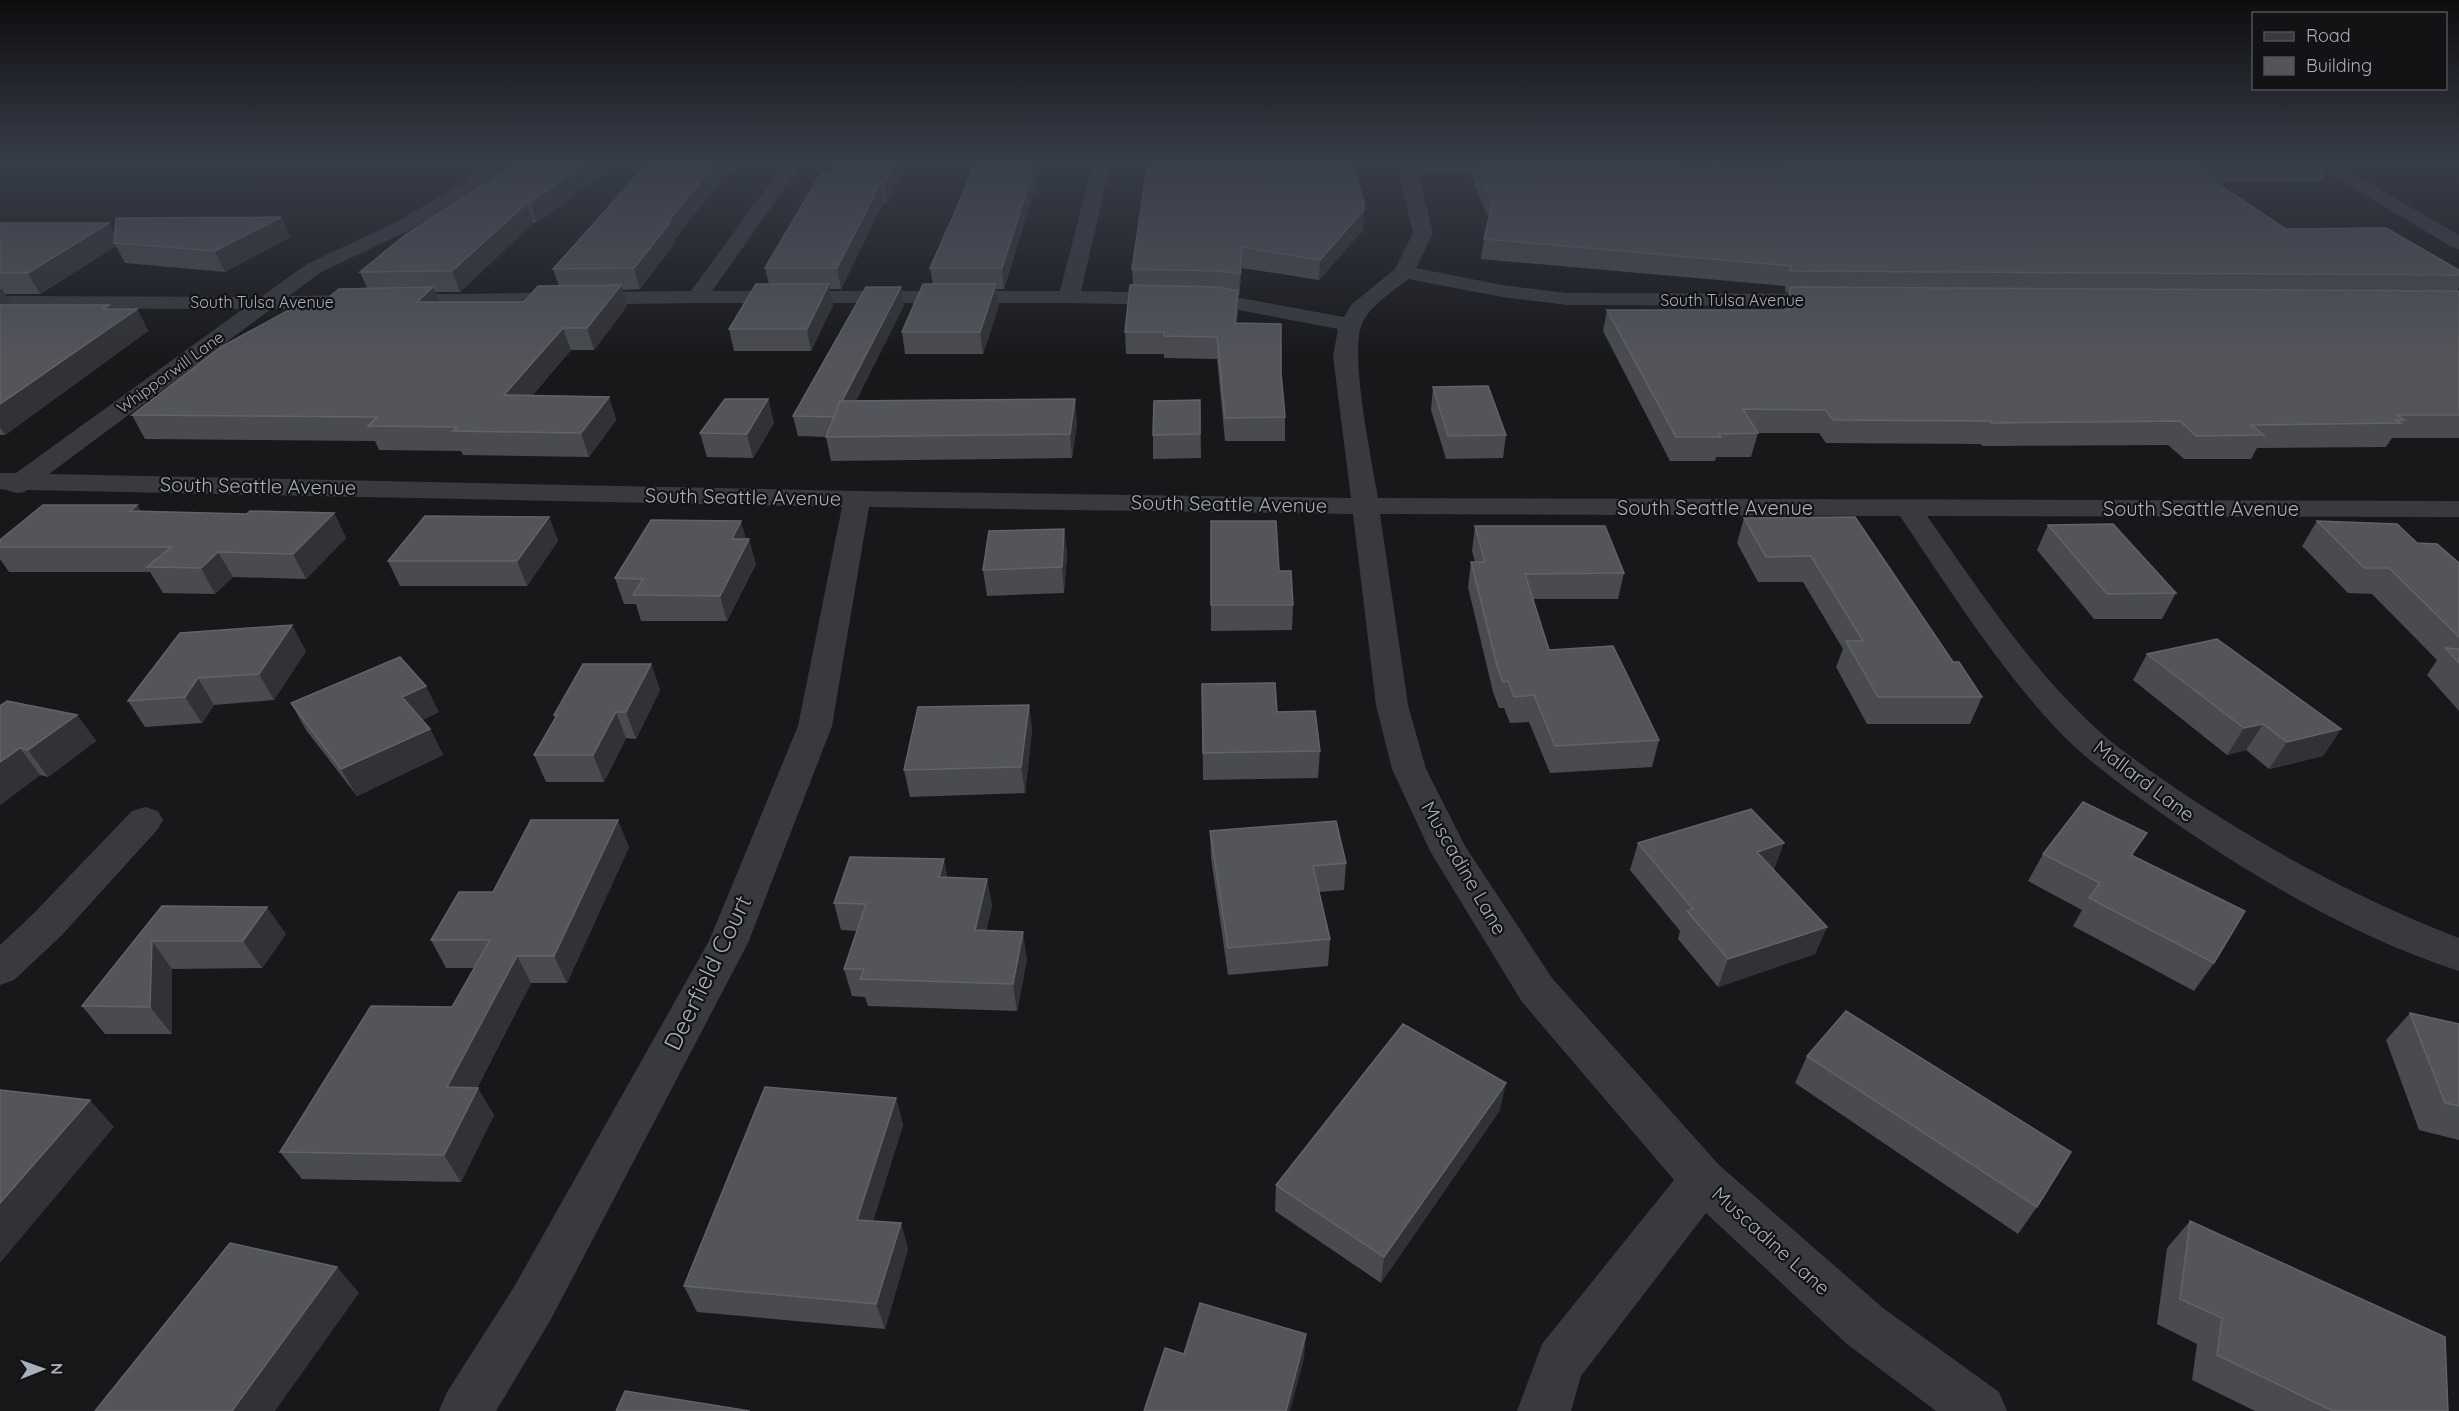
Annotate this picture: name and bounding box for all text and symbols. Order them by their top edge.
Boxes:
legend [2252,12,2447,90]
text: Road [2306,24,2351,47]
text: Building [2306,54,2372,77]
street label: South Tulsa Avenue [1660,290,1804,310]
street label: South Tulsa Avenue [190,292,334,312]
street label: Whipporwill Lane [112,326,228,418]
street label: South Seattle Avenue [160,471,356,500]
street label: South Seattle Avenue [645,482,841,511]
street label: South Seattle Avenue [1131,489,1327,518]
street label: South Seattle Avenue [1617,495,1813,520]
street label: South Seattle Avenue [2103,496,2299,521]
street label: Mallard Lane [2089,734,2200,827]
street label: Muscadine Lane [1416,796,1513,939]
street label: Deerfield Court [657,890,758,1055]
street label: Muscadine Lane [1707,1181,1835,1300]
north arrow [12,1339,72,1399]
text: N [47,1363,67,1375]

